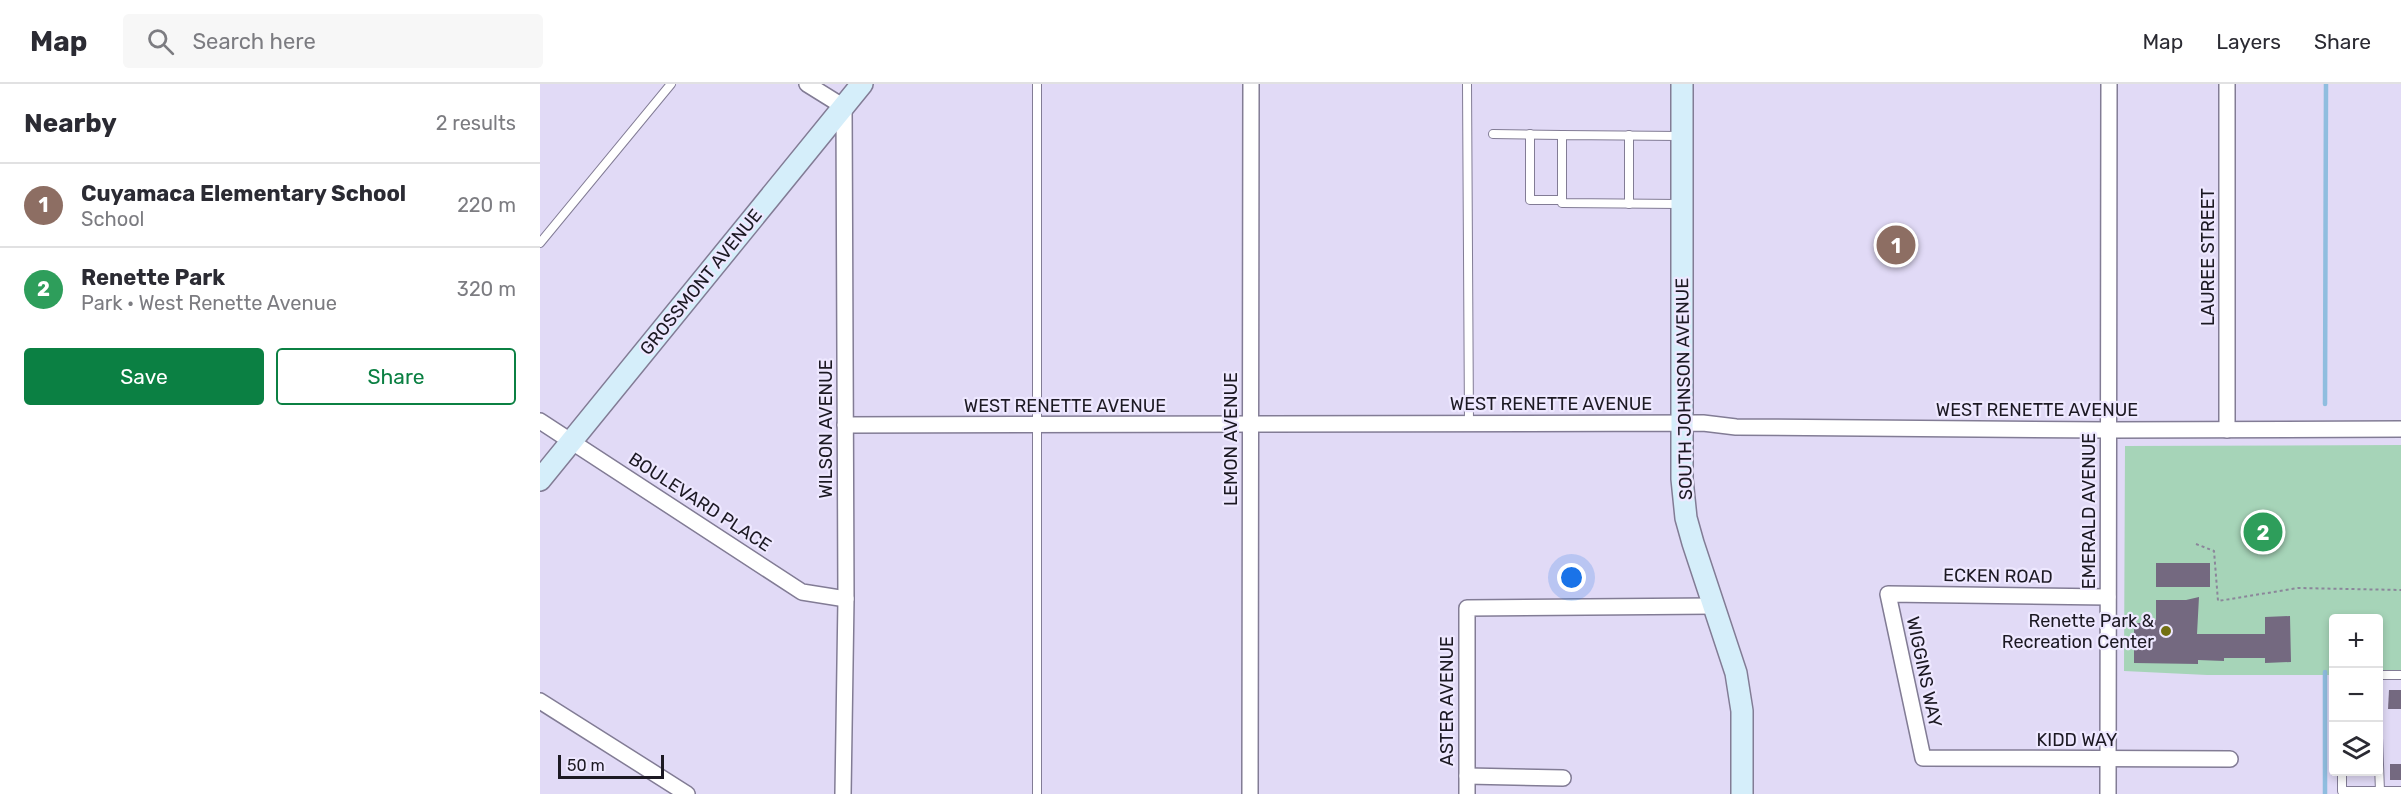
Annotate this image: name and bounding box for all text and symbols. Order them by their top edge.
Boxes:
search box [123,14,543,68]
text: Map [30,25,87,58]
icon: search [144,25,177,58]
text: Search here [192,28,316,55]
text: Map [2142,29,2183,54]
text: Layers [2216,29,2281,54]
text: Share [2314,29,2371,54]
text: Nearby [24,108,117,139]
text: 2 results [436,111,516,135]
text: Cuyamaca Elementary School [81,180,406,207]
street label: LAUREE STREET [2197,188,2219,326]
text: 1 [39,193,48,217]
text: 220 m [457,193,516,217]
street label: GROSSMONT AVENUE [635,205,767,359]
text: School [81,207,144,231]
pin: 1 [1876,222,1916,268]
text: Renette Park [81,264,225,291]
text: 2 [37,277,50,301]
text: 320 m [457,277,516,301]
street label: SOUTH JOHNSON AVENUE [1671,278,1697,500]
text: Park · West Renette Avenue [81,291,337,315]
button: Save [24,348,264,405]
button: Share [276,348,516,405]
street label: WILSON AVENUE [815,359,837,499]
street label: LEMON AVENUE [1220,372,1242,506]
street label: WEST RENETTE AVENUE [1450,393,1652,415]
street label: WEST RENETTE AVENUE [964,395,1166,417]
street label: WEST RENETTE AVENUE [1936,399,2138,421]
street label: EMERALD AVENUE [2078,433,2100,589]
street label: BOULEVARD PLACE [625,448,775,556]
pin: 2 [2244,510,2282,554]
your location [1557,563,1586,592]
street label: ECKEN ROAD [1943,564,2053,588]
place label: Renette Park & Recreation Center [2002,610,2154,653]
street label: WIGGINS WAY [1901,614,1947,730]
map controls [2329,614,2383,776]
button: + [2329,614,2383,668]
marker: Renette Park & Recreation Center [2159,624,2173,638]
street label: ASTER AVENUE [1436,636,1458,766]
button: − [2329,668,2383,722]
button: layers [2329,722,2383,776]
street label: KIDD WAY [2036,729,2118,751]
scale bar [558,752,664,780]
text: 50 m [567,756,605,775]

